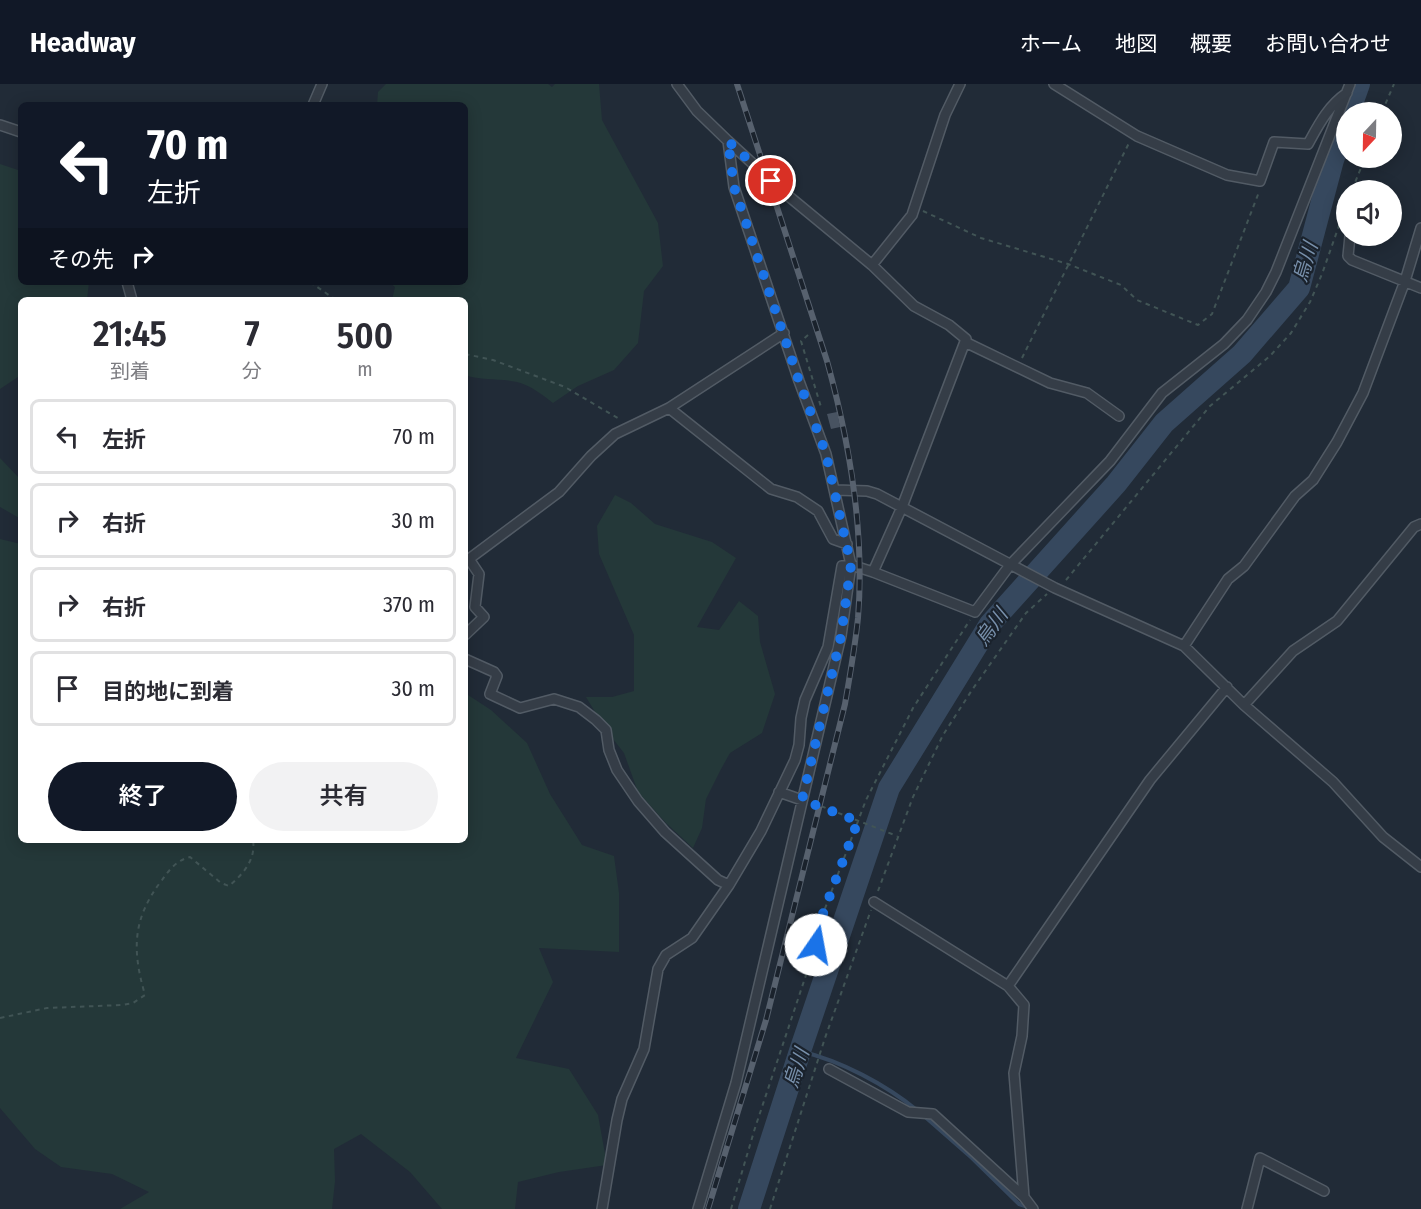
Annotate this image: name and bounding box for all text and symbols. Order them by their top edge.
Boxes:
text: Headway [30,26,136,59]
text: ホーム [1020,31,1082,57]
text: 地図 [1115,31,1157,57]
text: 概要 [1190,31,1232,57]
text: お問い合わせ [1265,31,1391,57]
north arrow [1336,102,1402,168]
map controls [1336,102,1402,246]
text: 70 m [147,120,228,170]
icon: left [48,126,126,204]
pin [745,155,796,206]
icon: arrive [754,164,787,197]
text: 左折 [147,177,201,209]
button: sound [1336,180,1402,246]
water label: 烏川 [1288,237,1323,285]
icon: right [126,240,159,273]
text: その先 [48,246,114,273]
text: 21:45 [93,312,167,356]
text: 7 [244,312,260,356]
text: 500 [337,314,393,358]
text: m [357,357,373,381]
text: 到着 [110,359,150,383]
text: 分 [242,359,262,383]
icon: left [51,420,84,453]
text: 70 m [393,423,435,450]
text: 左折 [102,426,146,453]
icon: right [51,504,84,537]
text: 30 m [392,507,435,534]
text: 右折 [102,510,146,537]
icon: right [51,588,84,621]
text: 370 m [383,591,435,618]
text: 右折 [102,594,146,621]
water label: 烏川 [970,602,1014,650]
icon: arrive [51,672,84,705]
text: 30 m [392,675,435,702]
text: 目的地に到着 [102,678,234,705]
button: 終了 [48,762,237,831]
button: 共有 [249,762,438,831]
position arrow [784,913,848,977]
water label: 烏川 [778,1043,814,1091]

